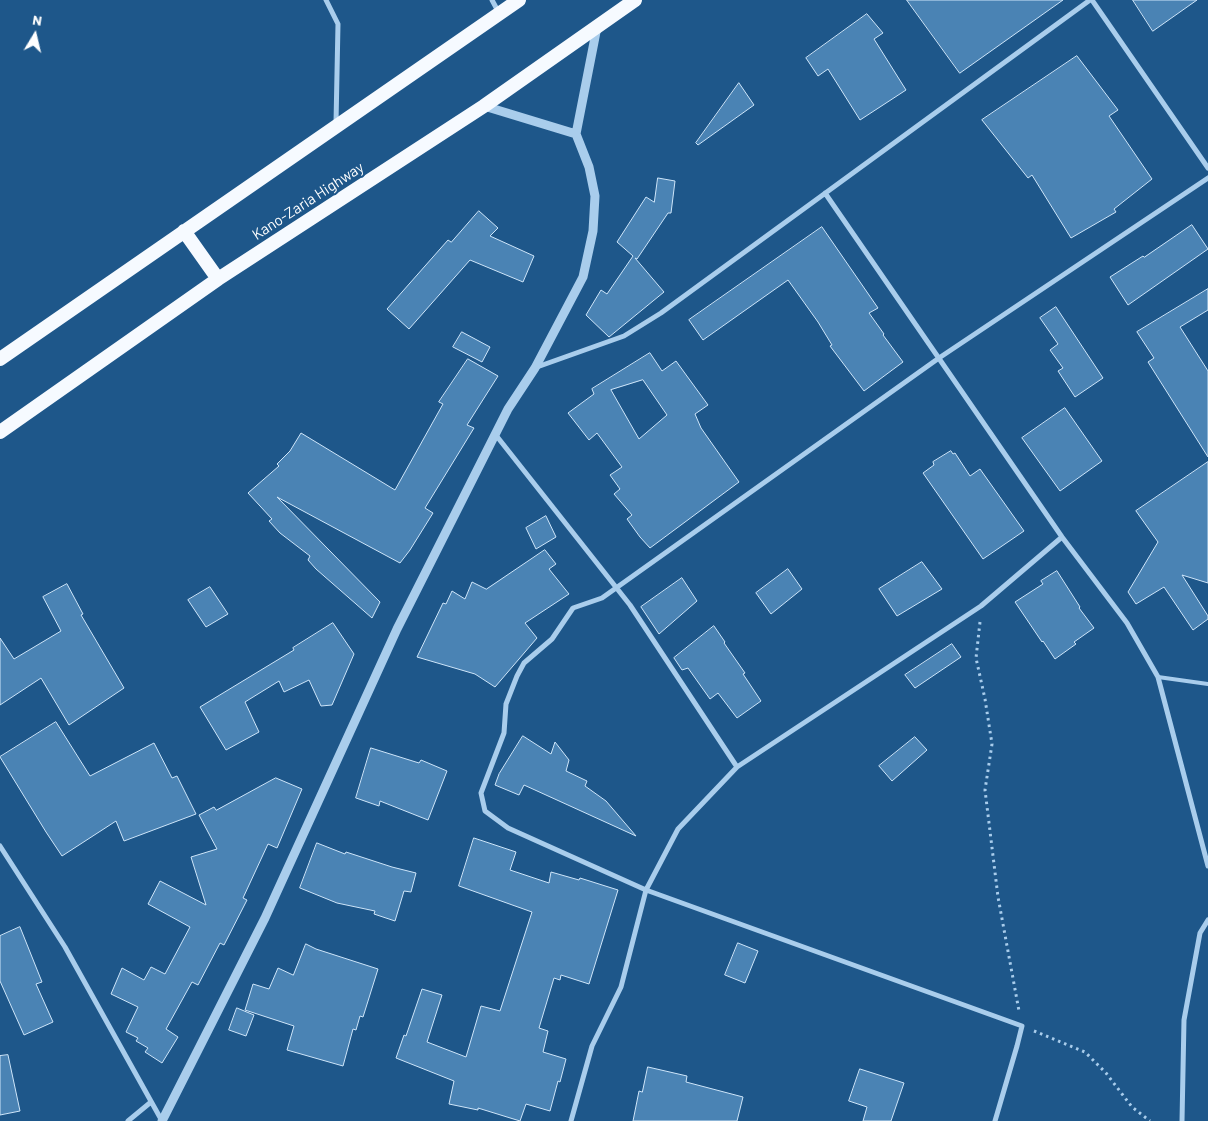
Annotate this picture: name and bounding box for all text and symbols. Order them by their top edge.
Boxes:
north arrow [10,10,60,60]
text: N [31,11,43,29]
street label: Kano-Zaria Highway [249,158,367,244]

